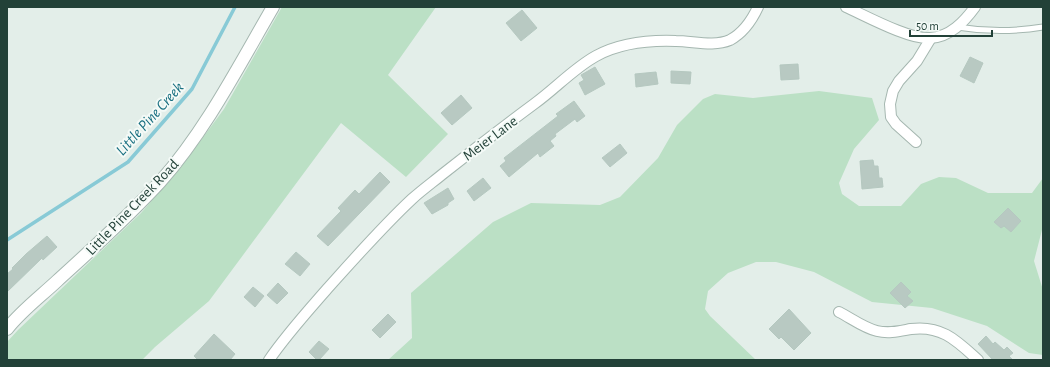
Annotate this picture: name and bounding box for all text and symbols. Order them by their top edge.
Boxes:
scale bar [910,12,992,38]
text: 50 m [916,20,939,32]
water label: Little Pine Creek [113,79,187,158]
street label: Meier Lane [460,113,520,164]
street label: Little Pine Creek Road [83,157,182,258]

